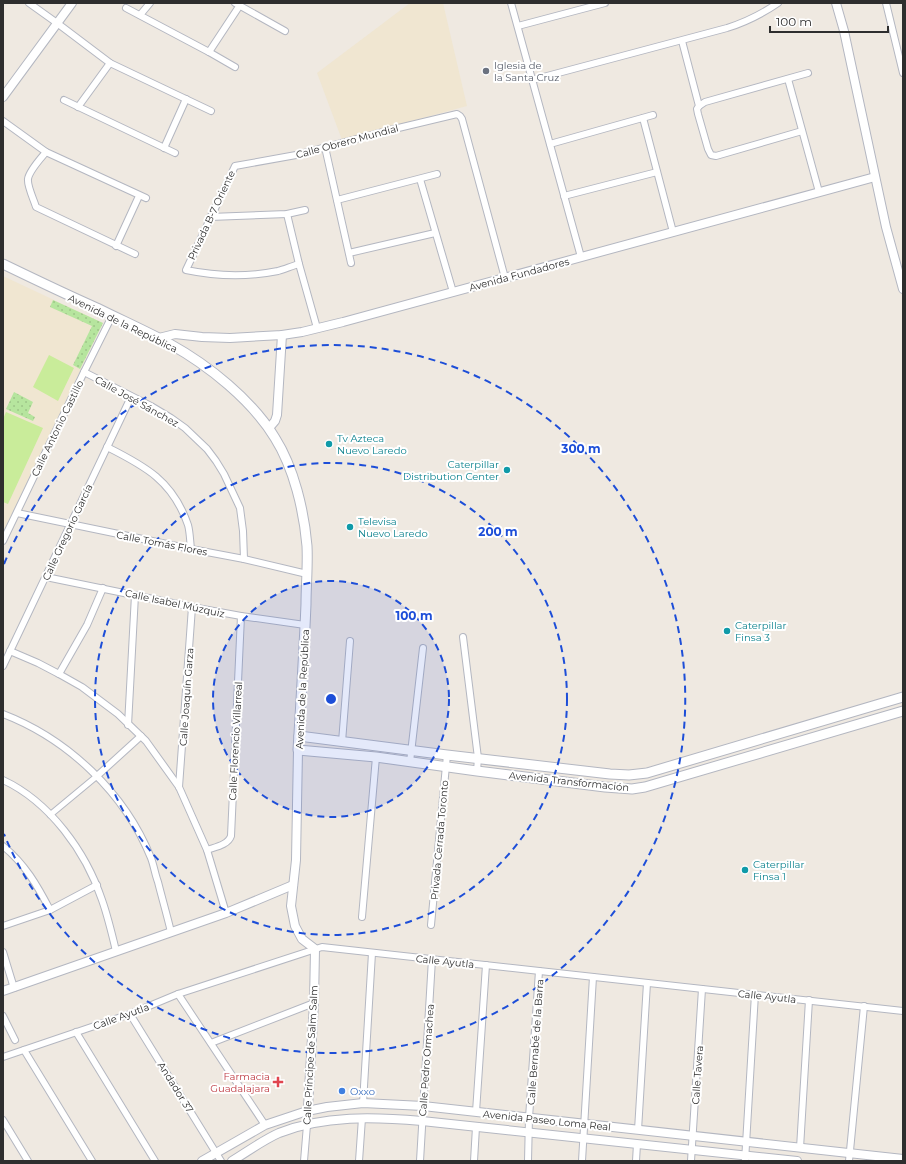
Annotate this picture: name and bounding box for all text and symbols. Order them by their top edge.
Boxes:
scale bar [770,8,888,34]
text: 100 m [776,14,812,29]
place label: Iglesia de la Santa Cruz [494,59,559,84]
marker: Iglesia de la Santa Cruz [481,66,491,76]
street label: Calle Obrero Mundial [294,121,400,161]
street label: Privada B-7 Oriente [185,168,238,262]
street label: Avenida Fundadores [468,255,571,294]
street label: Avenida de la República [66,291,180,356]
street label: Calle José Sánchez [92,373,181,430]
street label: Calle Antonio Castillo [28,378,86,479]
place label: Tv Azteca Nuevo Laredo [337,432,407,457]
marker: Tv Azteca Nuevo Laredo [324,439,334,449]
text: 300 m [560,441,601,456]
place label: Caterpillar Distribution Center [403,458,499,483]
marker: Caterpillar Distribution Center [502,465,512,475]
street label: Calle Gregorio García [39,482,96,582]
place label: Televisa Nuevo Laredo [358,515,428,540]
marker: Televisa Nuevo Laredo [345,522,355,532]
text: 200 m [478,524,518,539]
street label: Calle Tomás Flores [115,528,209,559]
street label: Calle Isabel Múzquiz [124,587,226,620]
text: 100 m [396,608,432,623]
place label: Caterpillar Finsa 3 [735,619,787,644]
marker: Caterpillar Finsa 3 [722,626,732,636]
street label: Avenida de la República [293,629,312,749]
street label: Calle Joaquín Garza [177,648,196,747]
street label: Calle Florencio Villarreal [226,681,245,801]
centre of rings [324,692,338,706]
street label: Avenida Transformación [508,769,630,794]
street label: Privada Cerrada Toronto [428,780,451,900]
place label: Caterpillar Finsa 1 [753,858,805,883]
marker: Caterpillar Finsa 1 [740,865,750,875]
street label: Calle Ayutla [415,952,475,971]
street label: Calle Bernabé de la Barra [525,979,546,1105]
street label: Calle Príncipe de Salm Salm [300,985,321,1125]
street label: Calle Ayutla [737,987,797,1006]
street label: Calle Ayutla [91,1000,151,1033]
street label: Calle Pedro Ormachea [416,1003,437,1117]
street label: Calle Tavera [689,1045,706,1105]
street label: Andador 37 [155,1059,196,1115]
place label: Farmacia Guadalajara [210,1070,270,1095]
marker: Farmacia Guadalajara [273,1077,283,1087]
place label: Oxxo [350,1085,375,1098]
marker: Oxxo [337,1086,347,1096]
street label: Avenida Paseo Loma Real [482,1107,612,1134]

